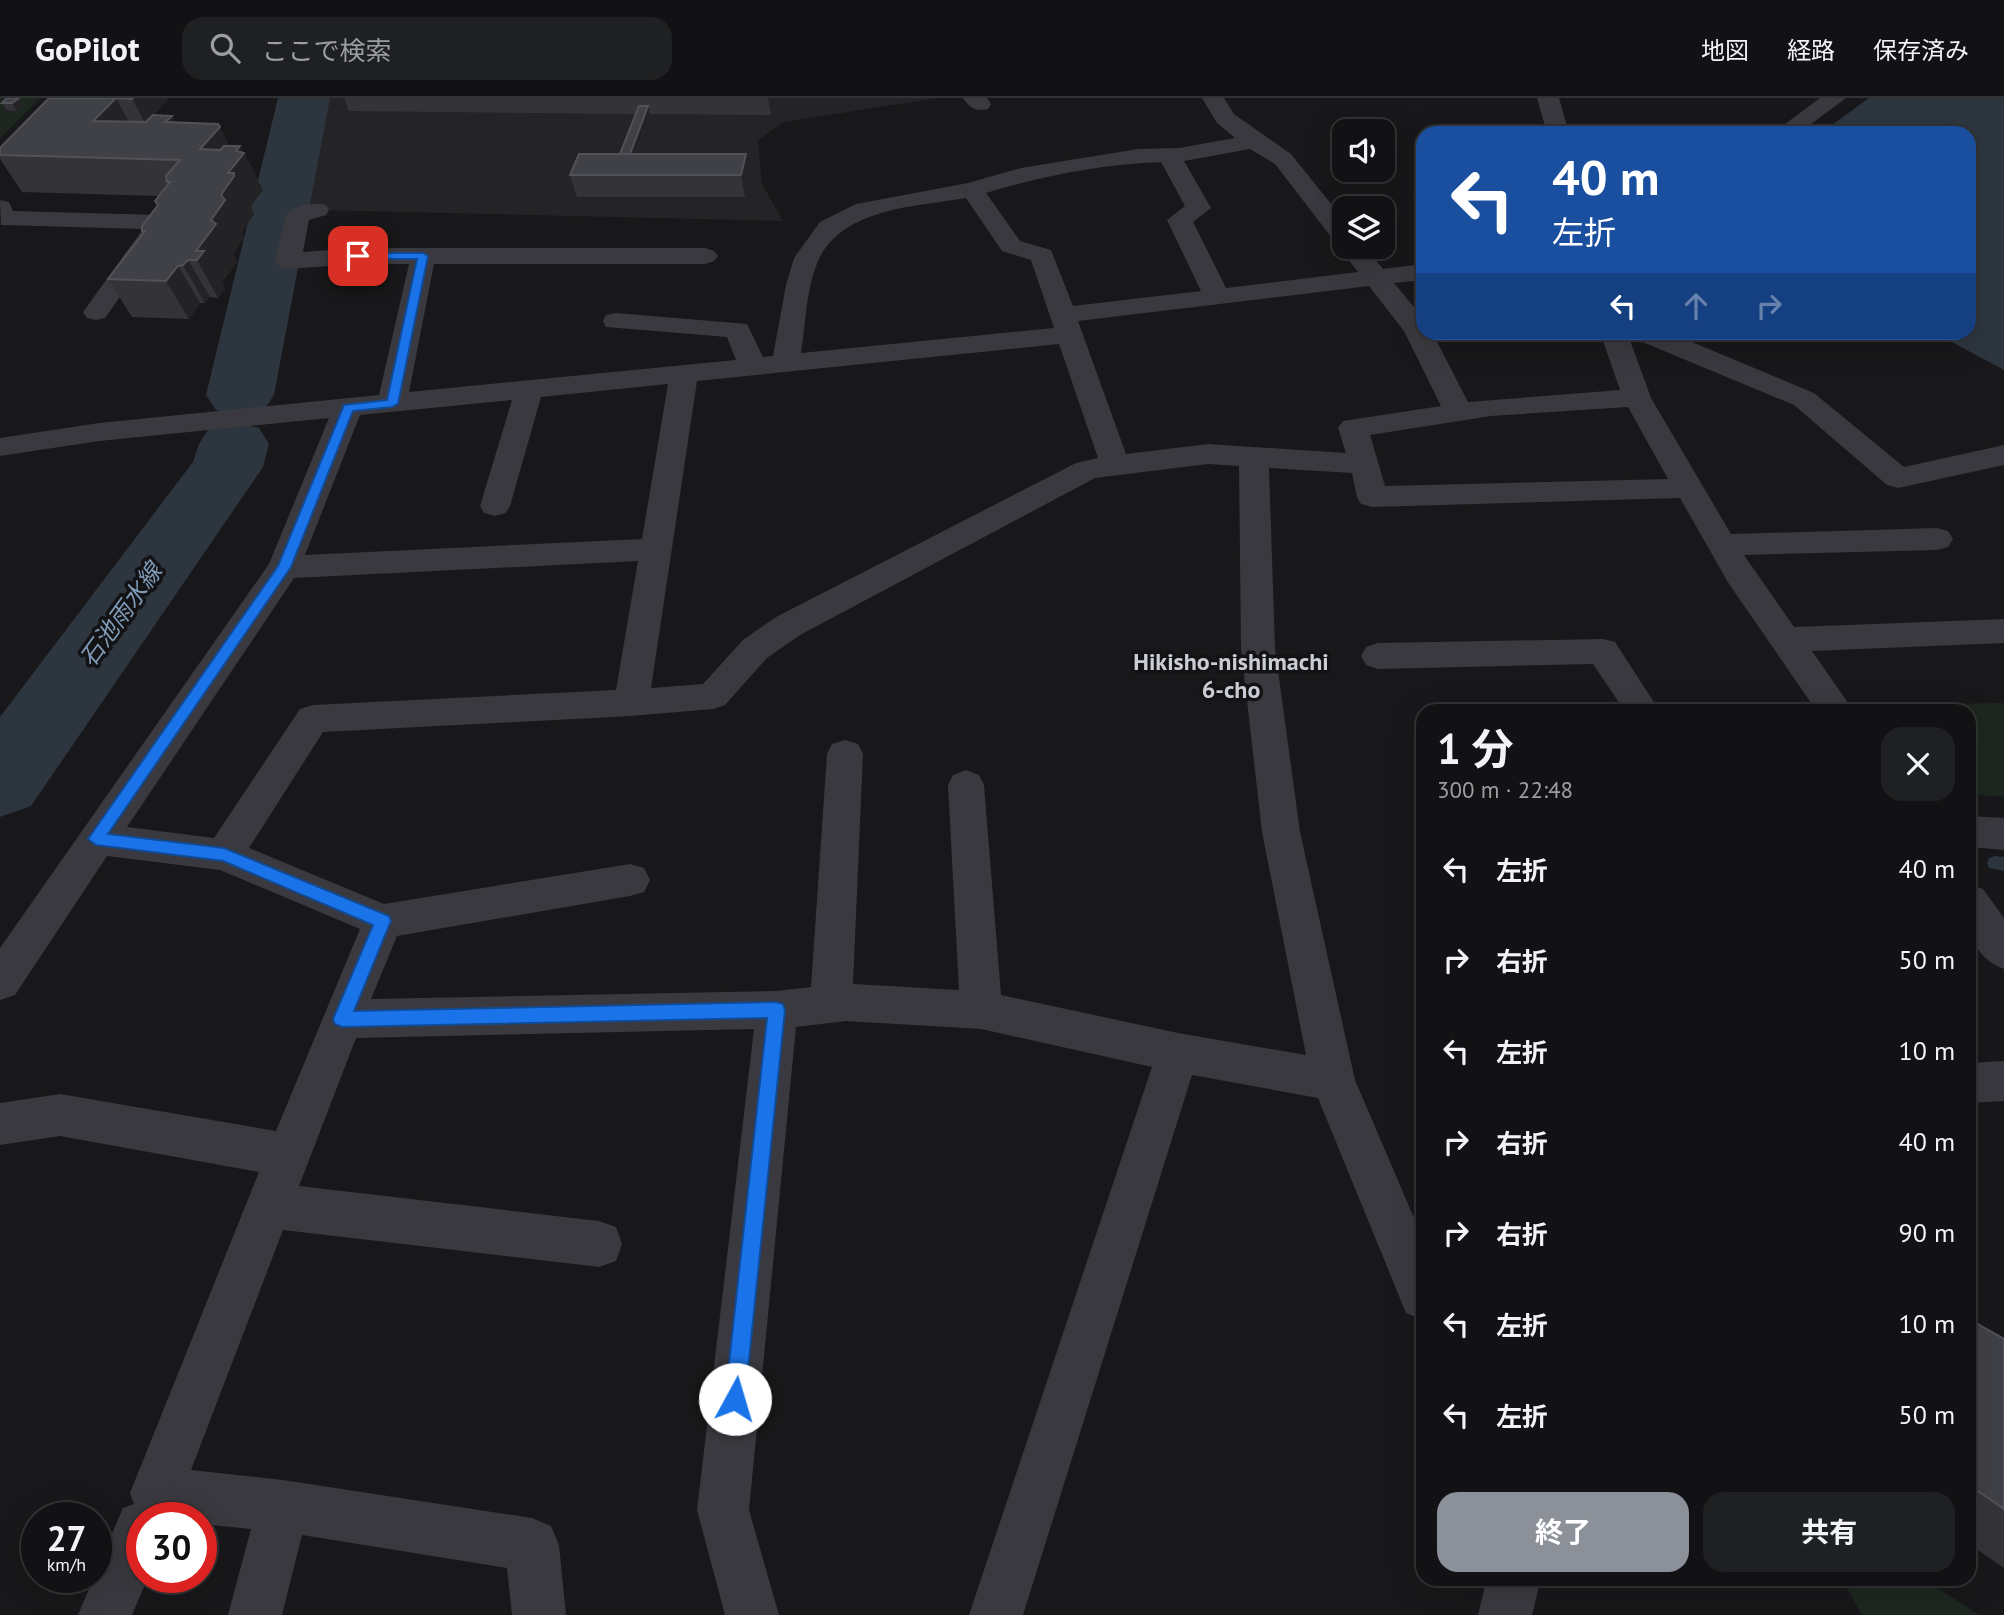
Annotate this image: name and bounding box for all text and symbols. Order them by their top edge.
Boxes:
search box [182,17,672,80]
text: GoPilot [35,27,140,70]
icon: search [206,29,244,67]
text: ここで検索 [262,34,392,67]
text: 地図 [1701,35,1749,66]
text: 経路 [1787,35,1835,66]
text: 保存済み [1873,35,1969,66]
map controls [1332,119,1395,259]
button: sound [1332,119,1395,182]
text: 40 m [1552,145,1659,209]
icon: left [1437,154,1528,245]
button: layers [1332,196,1395,259]
text: 左折 [1552,211,1616,253]
pin [328,226,388,286]
icon: arrive [339,237,377,275]
icon: left [1604,287,1642,325]
icon: ahead [1677,287,1715,325]
icon: right [1750,287,1788,325]
water label: 石池雨水線 [73,555,170,672]
district label: Hikisho-nishimachi 6-cho [1133,646,1329,705]
text: 1 分 [1437,721,1513,776]
button: close [1881,727,1955,801]
text: 300 m · 22:48 [1437,775,1573,804]
icon: left [1437,850,1475,888]
text: 40 m [1899,852,1955,885]
text: 左折 [1496,854,1548,887]
icon: right [1437,941,1475,979]
text: 50 m [1899,943,1955,976]
text: 右折 [1496,945,1548,978]
icon: left [1437,1032,1475,1070]
text: 10 m [1899,1034,1955,1067]
text: 左折 [1496,1036,1548,1069]
icon: right [1437,1123,1475,1161]
text: 40 m [1899,1125,1955,1158]
text: 右折 [1496,1127,1548,1160]
icon: right [1437,1214,1475,1252]
text: 90 m [1899,1216,1955,1249]
text: 右折 [1496,1218,1548,1251]
icon: left [1437,1305,1475,1343]
text: 10 m [1899,1307,1955,1340]
text: 左折 [1496,1309,1548,1342]
position arrow [698,1362,772,1436]
icon: left [1437,1396,1475,1434]
text: 50 m [1899,1398,1955,1431]
text: 左折 [1496,1400,1548,1433]
button: 終了 [1437,1492,1689,1572]
button: 共有 [1703,1492,1955,1572]
speed limit sign: 30 [126,1502,217,1593]
text: 27 [47,1515,86,1561]
text: km/h [47,1553,86,1576]

